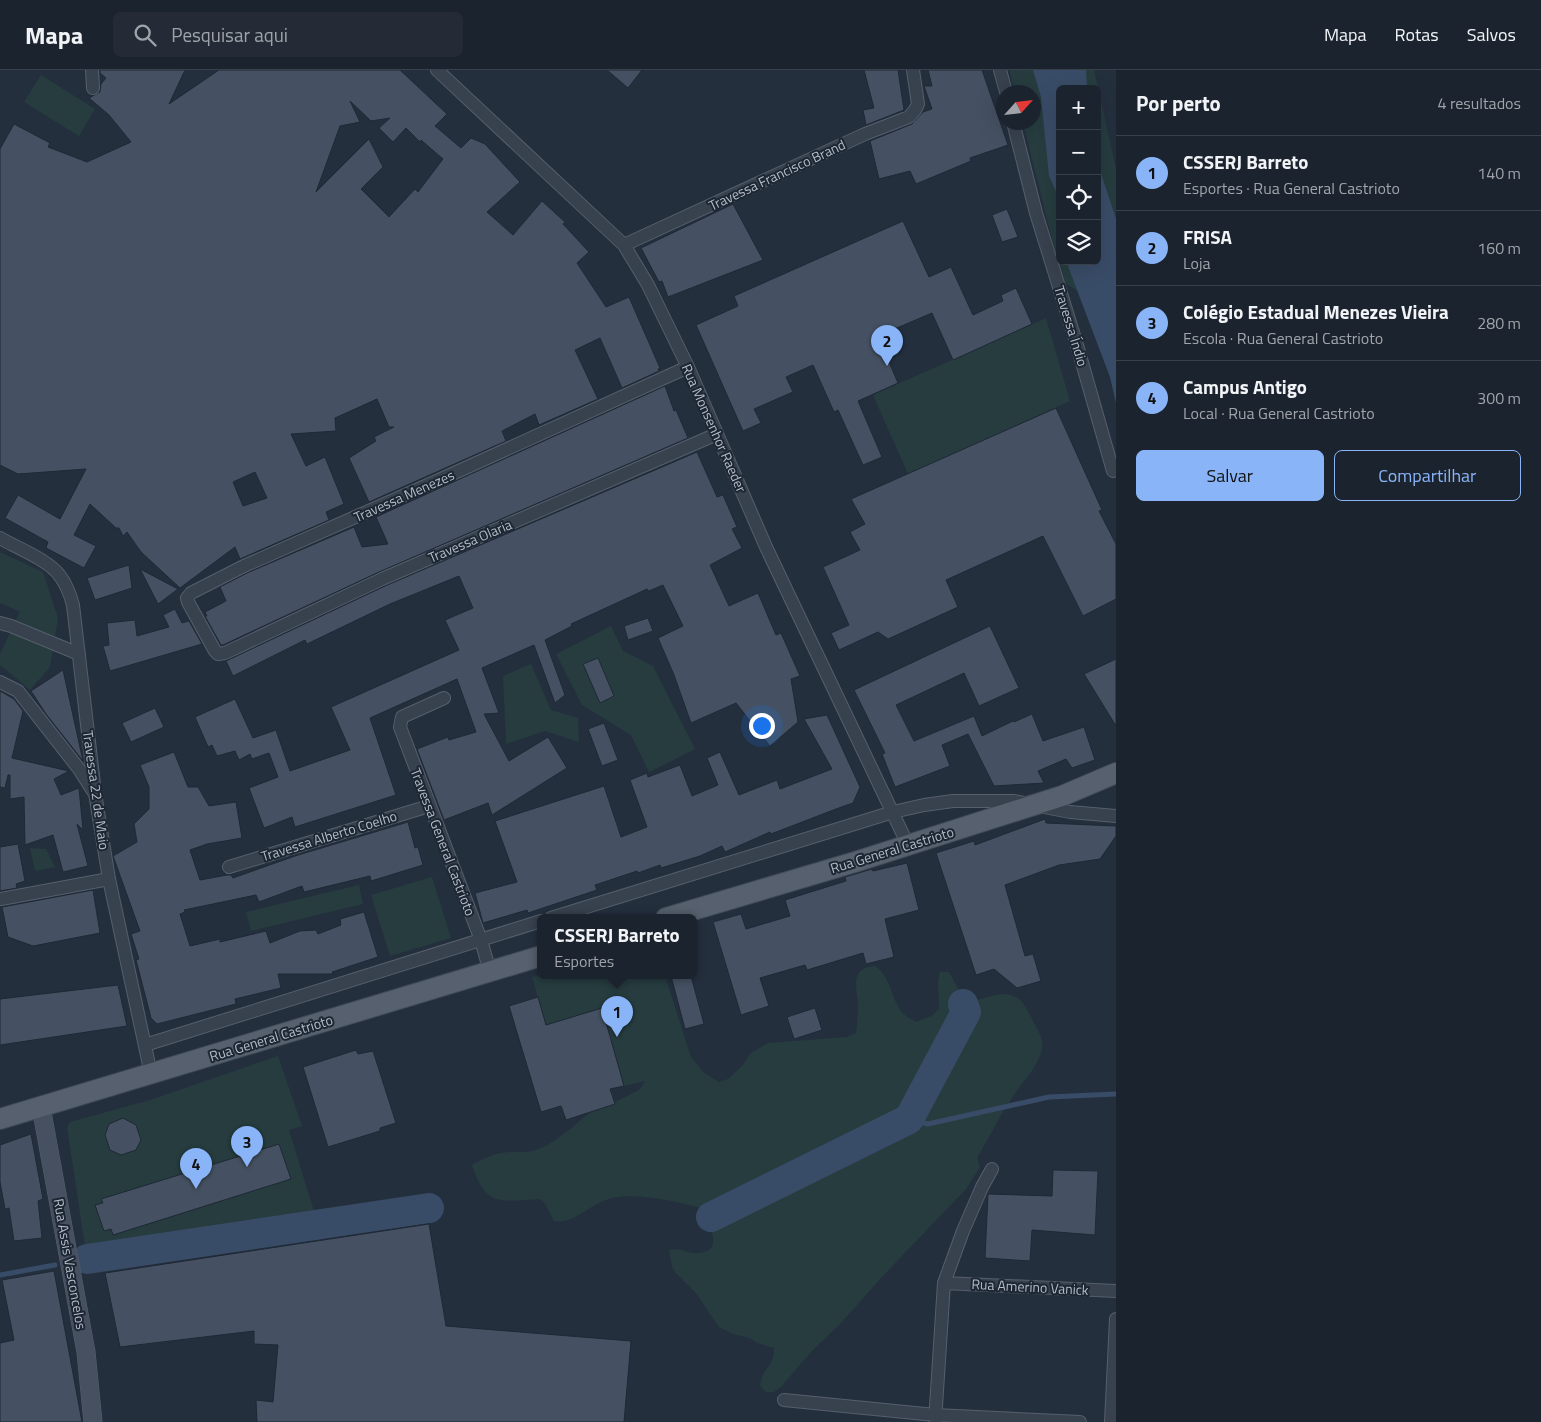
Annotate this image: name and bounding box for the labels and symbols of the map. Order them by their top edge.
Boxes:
north arrow [996,85,1041,130]
street label: Travessa Francisco Brand [705,134,849,215]
street label: Travessa Índio [1049,283,1094,369]
pin: 2 [871,325,903,366]
street label: Rua Monsenhor Raeder [677,360,752,496]
street label: Travessa Menezes [350,464,457,527]
street label: Travessa Olaria [425,513,515,568]
your location [749,713,775,739]
street label: Travessa 22 de Maio [78,729,115,851]
street label: Travessa General Castrioto [406,765,481,919]
street label: Travessa Alberto Coelho [258,805,399,866]
street label: Rua General Castrioto [827,821,956,878]
pin: 1 [601,996,633,1037]
street label: Rua General Castrioto [206,1009,335,1066]
pin: 3 [231,1126,263,1167]
pin: 4 [180,1148,212,1189]
street label: Rua Assis Vasconcelos [49,1197,92,1331]
street label: Rua Amerino Vanick [971,1273,1089,1300]

